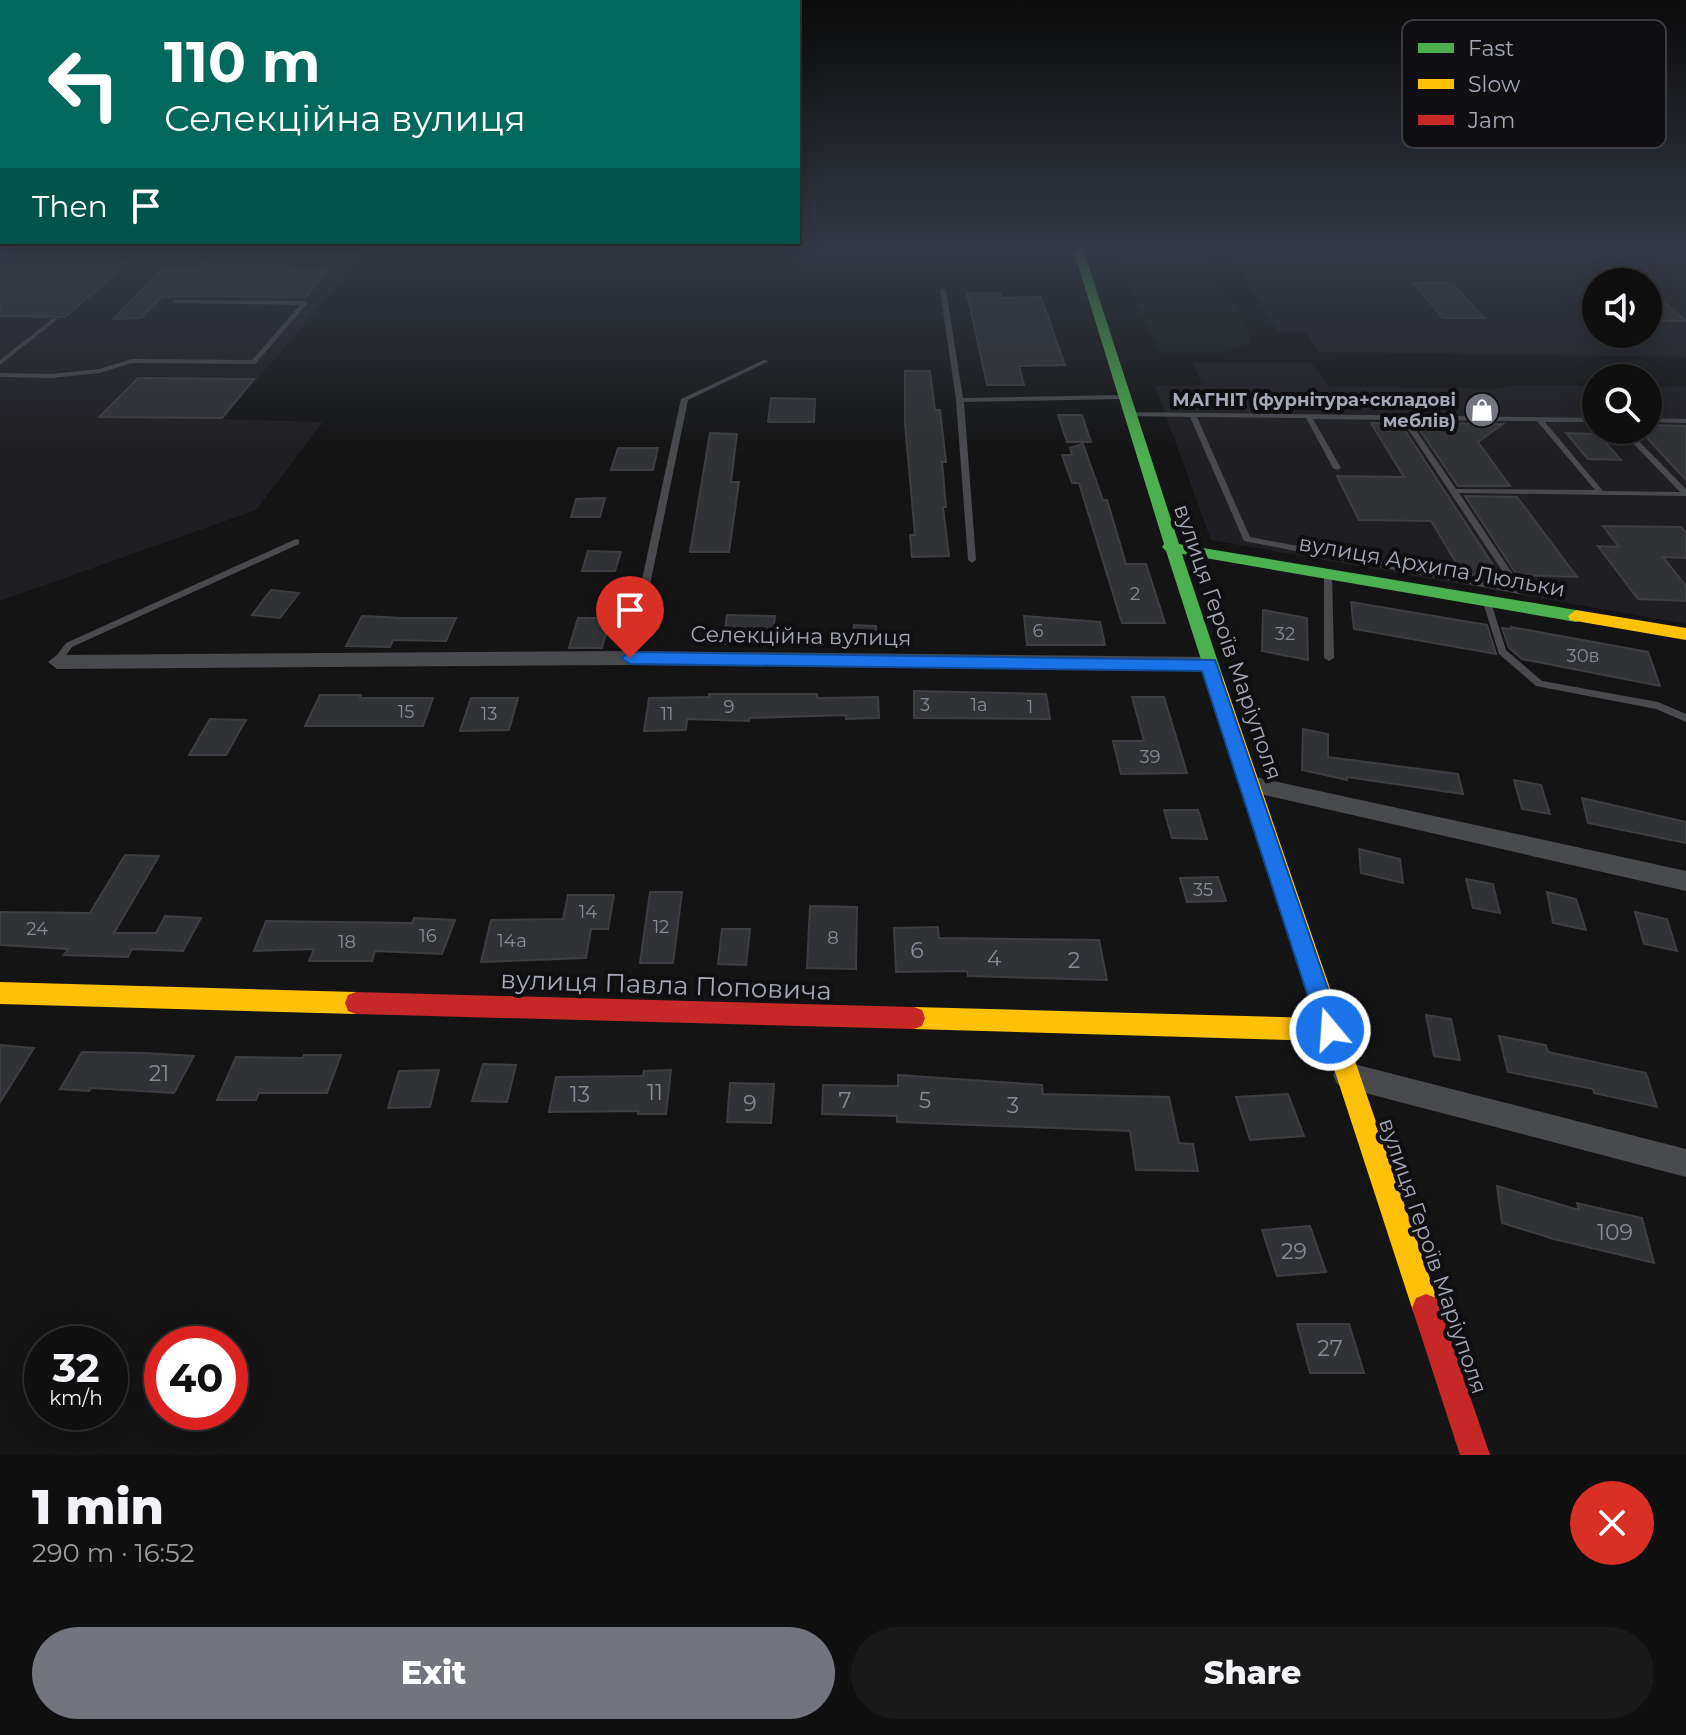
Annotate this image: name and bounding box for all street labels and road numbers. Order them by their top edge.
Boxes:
street label: вулиця Героїв Маріуполя [1168,501,1288,783]
street label: вулиця Архипа Люльки [1297,529,1567,603]
street label: Селекційна вулиця [690,621,912,651]
street label: вулиця Павла Поповича [500,963,832,1007]
street label: вулиця Героїв Маріуполя [1373,1115,1493,1397]

